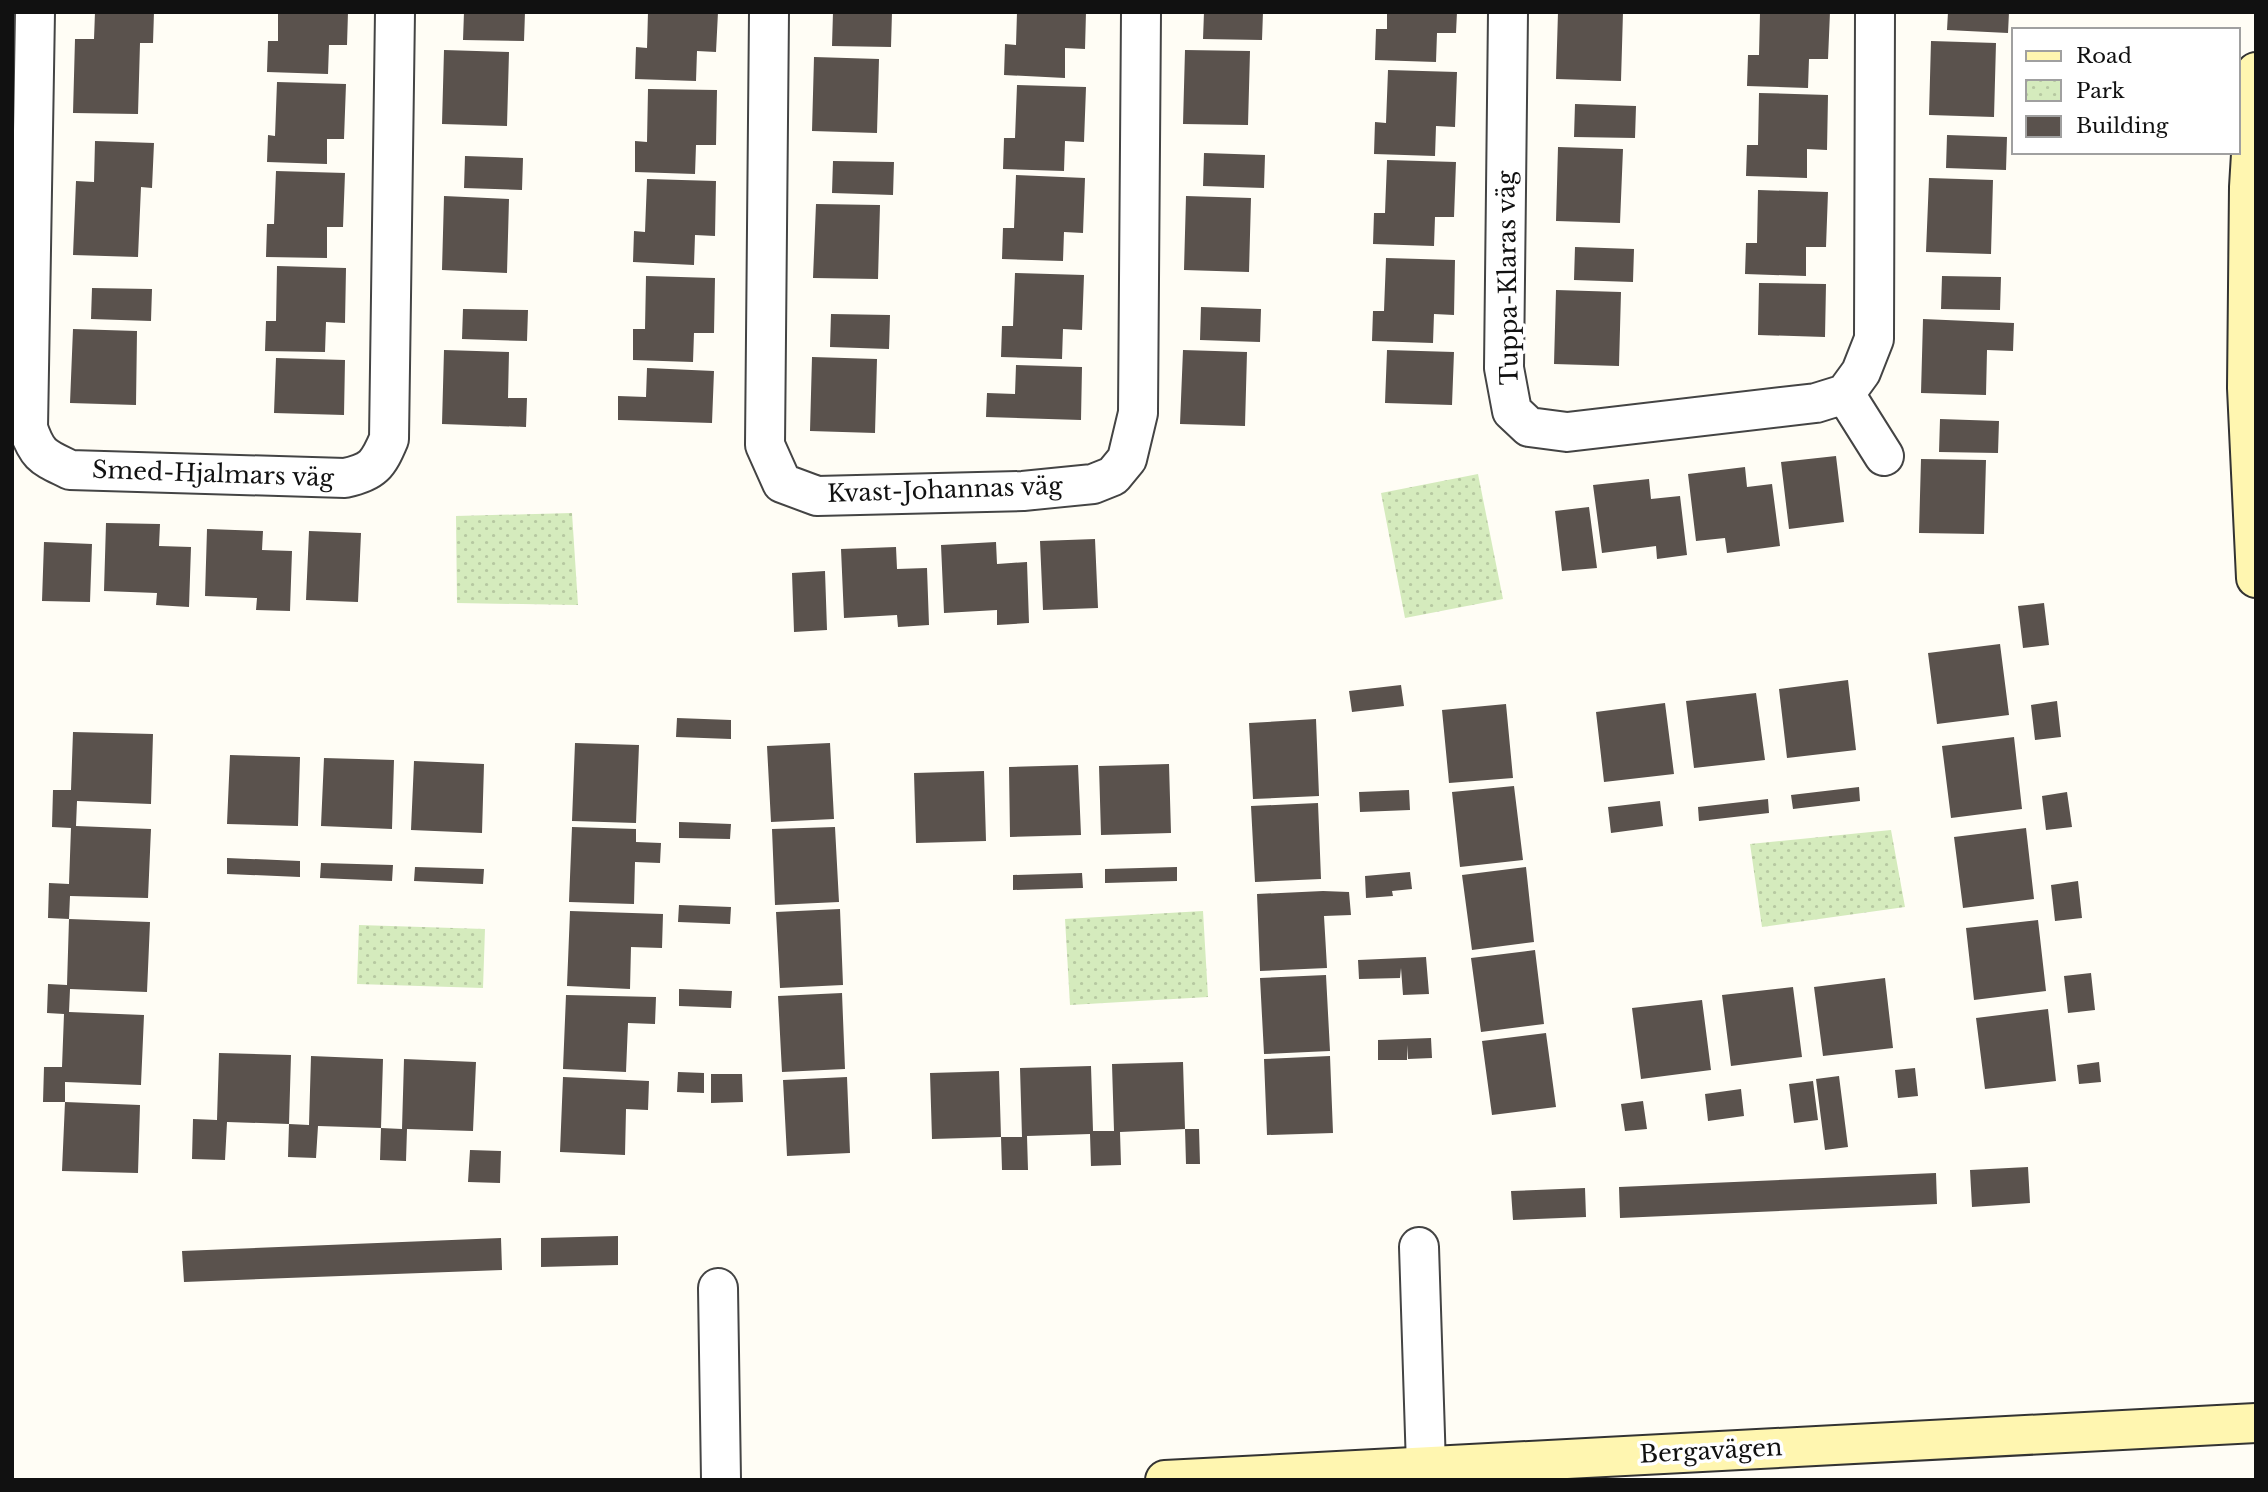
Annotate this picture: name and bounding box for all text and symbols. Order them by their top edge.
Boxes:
legend [2012,28,2240,154]
text: Road [2076,43,2132,69]
text: Park [2076,78,2125,104]
text: Building [2076,113,2169,139]
street label: Tuppa-Klaras väg [1491,170,1524,385]
street label: Smed-Hjalmars väg [92,455,335,492]
street label: Kvast-Johannas väg [827,471,1064,508]
street label: Bergavägen [1639,1432,1783,1469]

